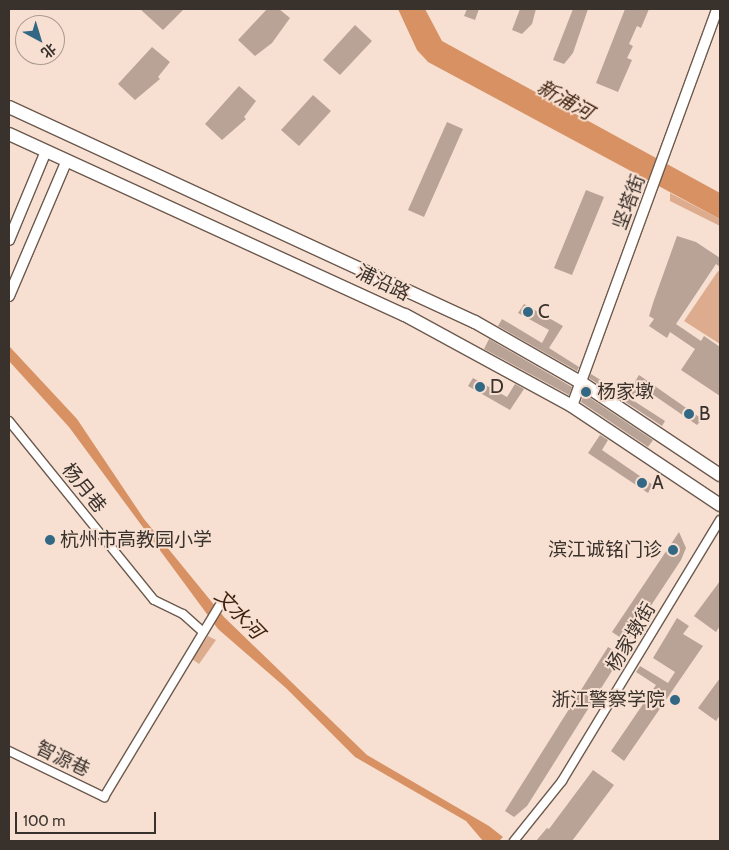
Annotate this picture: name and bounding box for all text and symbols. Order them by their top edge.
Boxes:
north arrow [15,15,65,65]
text: 北 [38,39,60,62]
water label: 新浦河 [533,75,597,125]
street label: 坚塔街 [609,171,649,233]
street label: 浦沿路 [352,260,414,306]
place label: C [538,301,550,323]
marker: C [522,306,534,318]
place label: D [490,376,504,398]
marker: D [474,381,486,393]
place label: 杨家墩 [597,381,654,403]
marker: 杨家墩 [579,385,593,399]
place label: B [699,403,710,425]
marker: B [683,408,695,420]
street label: 杨月巷 [57,459,111,517]
place label: A [652,472,664,494]
marker: A [636,477,648,489]
place label: 杭州市高教园小学 [60,529,212,551]
marker: 杭州市高教园小学 [44,534,56,546]
place label: 滨江诚铭门诊 [548,539,662,561]
marker: 滨江诚铭门诊 [666,543,680,557]
water label: 文水河 [210,584,268,644]
street label: 杨家墩街 [602,599,660,675]
place label: 浙江警察学院 [551,689,665,711]
marker: 浙江警察学院 [669,694,681,706]
street label: 智源巷 [32,736,94,782]
scale bar [18,802,159,834]
text: 100 m [23,812,65,830]

